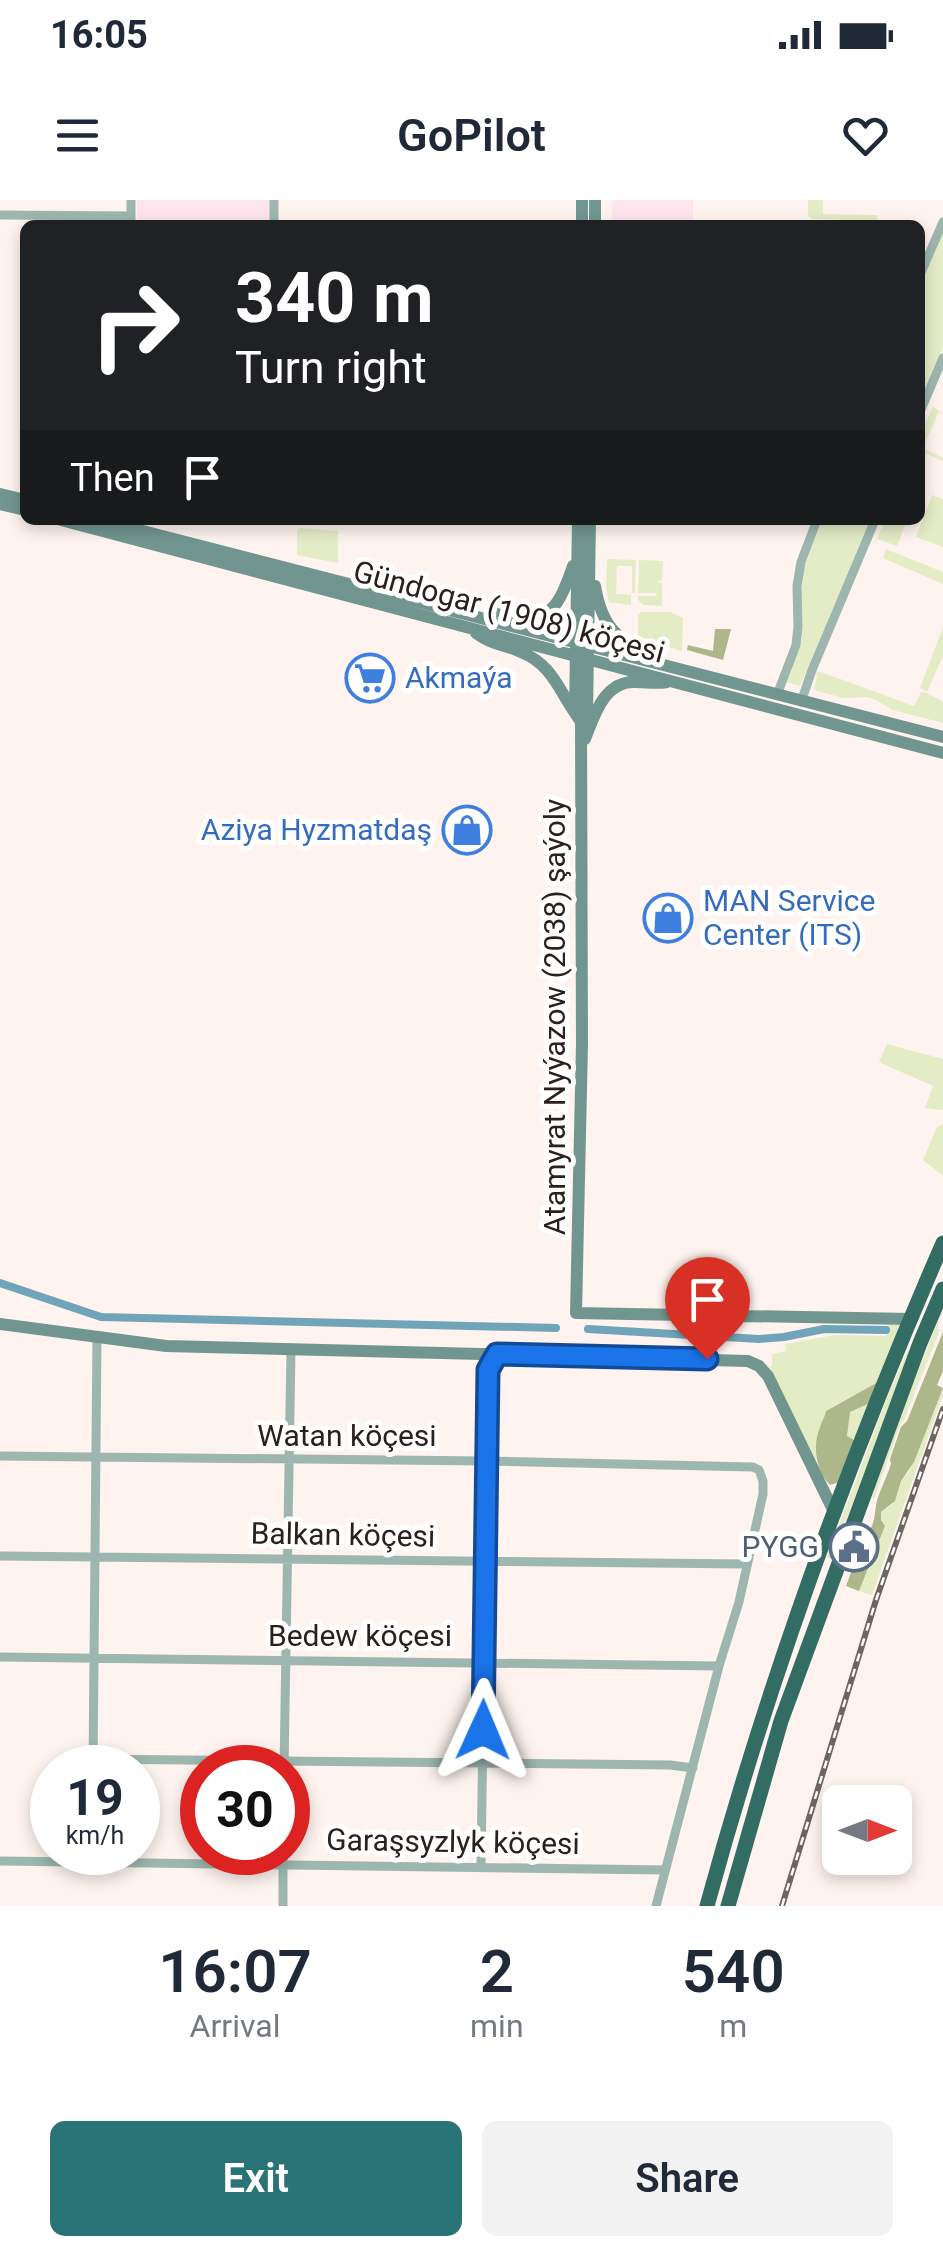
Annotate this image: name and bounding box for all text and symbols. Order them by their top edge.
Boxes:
text: 16:05 [50,13,148,57]
icon: menu [50,108,105,163]
icon: heart [838,108,893,163]
text: GoPilot [397,109,546,162]
text: 340 m [235,257,434,339]
icon: right [70,260,200,390]
text: Turn right [235,341,427,394]
icon: arrive [175,450,230,505]
text: Then [70,456,155,500]
street label: Gündogar (1908) köçesi [350,553,669,670]
supermarket icon: Аkmaýa [344,652,396,704]
place label: Аkmaýa [405,660,512,695]
street label: Atamyrat Nyýazow (2038) şaýoly [537,799,572,1235]
shop icon: Aziya Hyzmatdaş [441,804,493,856]
place label: Aziya Hyzmatdaş [201,812,432,847]
place label: MAN Service Center (ITS) [703,883,875,952]
shop icon: MAN Service Center (ITS) [642,892,694,944]
pin [665,1257,750,1360]
icon: arrive [680,1272,735,1327]
street label: Watan köçesi [257,1418,437,1453]
street label: Balkan köçesi [250,1515,436,1554]
public building icon: PYGG [828,1521,880,1573]
place label: PYGG [742,1529,819,1564]
street label: Bedew köçesi [268,1618,452,1653]
position arrow [431,1678,535,1782]
speed limit sign: 30 [180,1745,310,1875]
text: 19 [66,1769,124,1827]
north arrow [822,1785,912,1875]
map controls [822,1785,912,1875]
text: km/h [66,1821,124,1850]
street label: Garaşsyzlyk köçesi [326,1822,580,1861]
text: 16:07 [158,1936,312,2007]
text: 2 [480,1936,514,2007]
text: 540 [682,1936,785,2007]
text: Arrival [190,2007,280,2045]
text: min [470,2007,524,2045]
text: m [719,2007,747,2045]
button: Exit [50,2121,462,2236]
button: Share [482,2121,893,2236]

